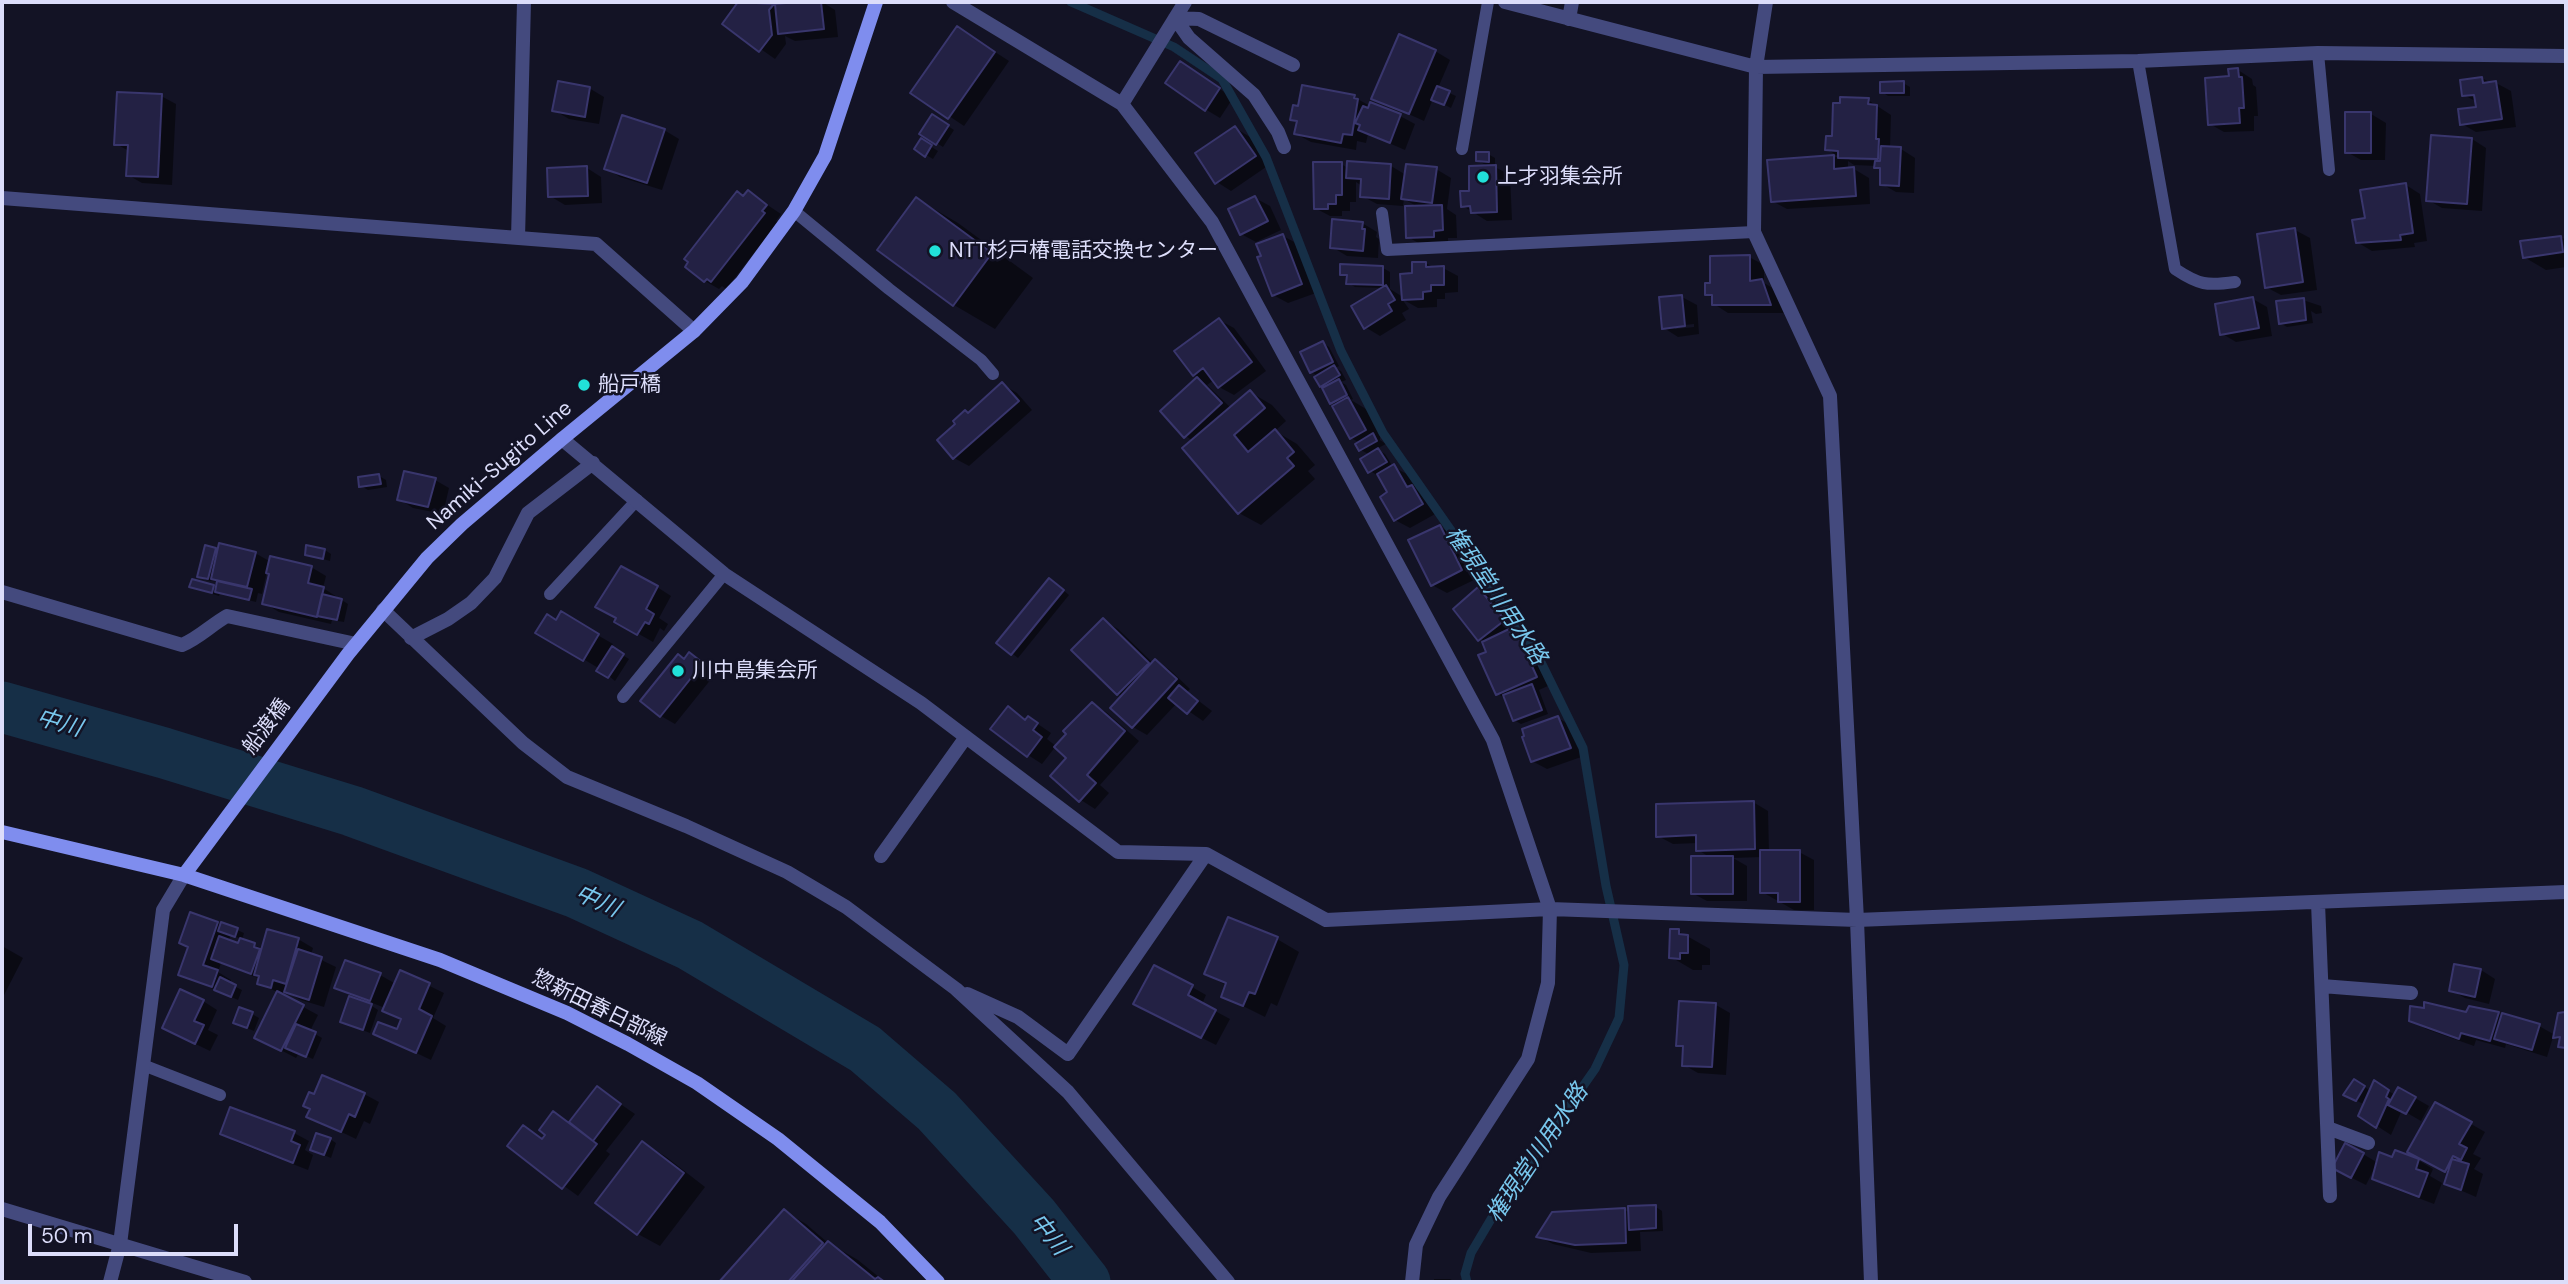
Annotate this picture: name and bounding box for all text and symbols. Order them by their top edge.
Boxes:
place label: 上才羽集会所 [1497,164,1623,190]
marker: 上才羽集会所 [1475,169,1491,185]
place label: NTT杉戸椿電話交換センター [949,238,1218,264]
marker: NTT杉戸椿電話交換センター [927,243,943,259]
place label: 船戸橋 [598,372,661,398]
marker: 船戸橋 [576,377,592,393]
street label: Namiki-Sugito Line [422,396,578,536]
water label: 権現堂川用水路 [1439,522,1551,670]
place label: 川中島集会所 [692,658,818,684]
marker: 川中島集会所 [670,663,686,679]
street label: 船渡橋 [238,694,296,760]
water label: 中川 [33,704,85,744]
water label: 中川 [570,880,624,924]
street label: 惣新田春日部線 [527,965,671,1053]
water label: 権現堂川用水路 [1482,1080,1594,1228]
water label: 中川 [1023,1208,1073,1262]
scale bar [32,1210,242,1254]
text: 50 m [41,1222,92,1250]

